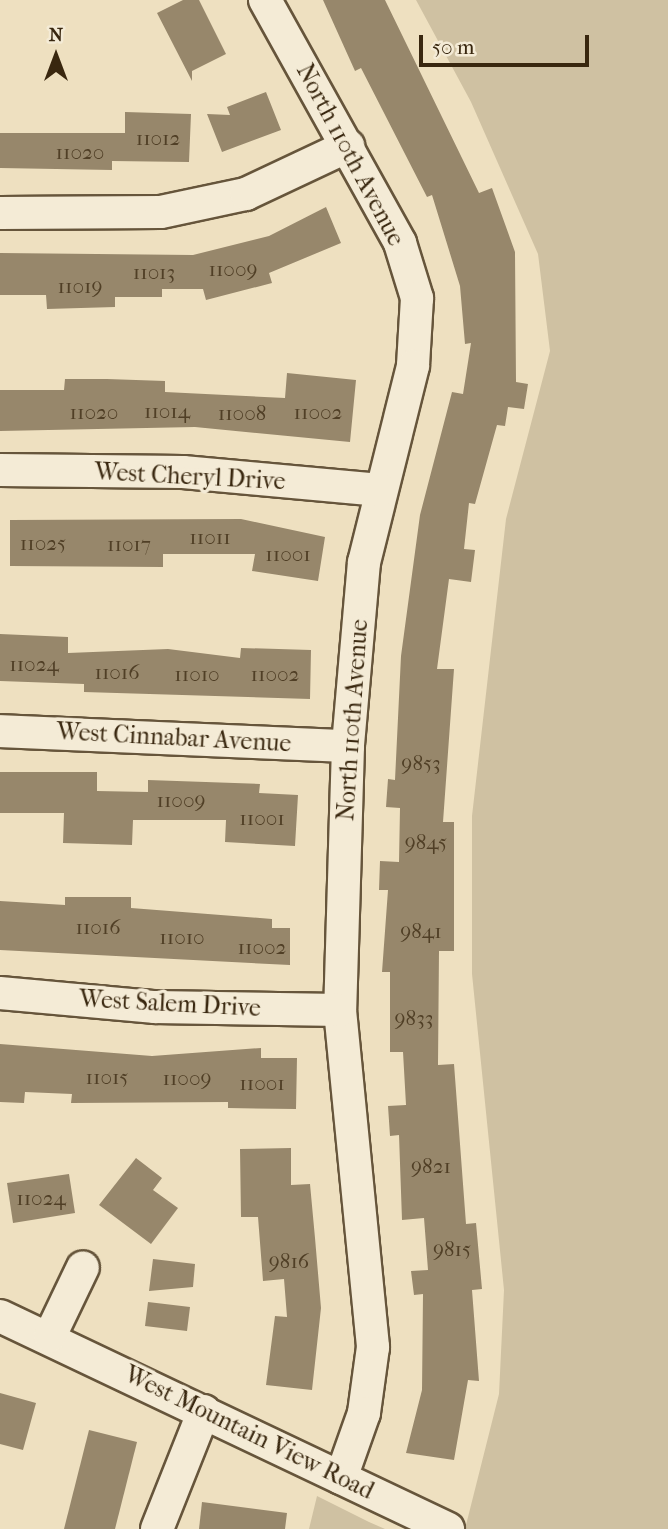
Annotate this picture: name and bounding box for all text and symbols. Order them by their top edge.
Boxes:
north arrow [21,21,91,91]
scale bar [423,21,593,65]
text: N [49,24,63,46]
text: 50 m [432,35,475,59]
street label: North 110th Avenue [290,59,410,251]
house number: 11012 [136,125,180,151]
house number: 11020 [56,139,104,165]
house number: 11009 [208,256,258,282]
house number: 11013 [133,259,175,285]
house number: 11019 [58,273,102,299]
house number: 11014 [144,398,190,424]
house number: 11020 [70,399,118,425]
house number: 11002 [294,399,342,425]
house number: 11008 [218,400,266,426]
street label: West Cheryl Drive [94,458,286,496]
house number: 11011 [189,524,231,550]
house number: 11025 [20,530,66,556]
house number: 11017 [107,531,151,557]
house number: 11001 [265,541,311,567]
street label: North 110th Avenue [332,618,374,822]
house number: 11024 [9,651,59,677]
house number: 11016 [94,659,140,685]
house number: 11010 [174,661,220,687]
house number: 11002 [251,661,299,687]
street label: West Cinnabar Avenue [56,717,292,759]
house number: 9853 [401,750,441,776]
house number: 11009 [156,787,206,813]
house number: 11001 [239,805,285,831]
house number: 9845 [405,829,447,855]
house number: 11016 [75,914,121,940]
house number: 9841 [400,918,442,944]
house number: 11010 [159,924,205,950]
house number: 11002 [238,934,286,960]
street label: West Salem Drive [78,985,262,1023]
house number: 9833 [395,1005,433,1031]
house number: 11015 [86,1064,128,1090]
house number: 11009 [162,1065,212,1091]
house number: 11001 [239,1070,285,1096]
house number: 9821 [411,1153,451,1179]
house number: 11024 [16,1185,66,1211]
house number: 9815 [433,1236,471,1262]
house number: 9816 [269,1248,309,1274]
street label: West Mountain View Road [120,1360,378,1506]

